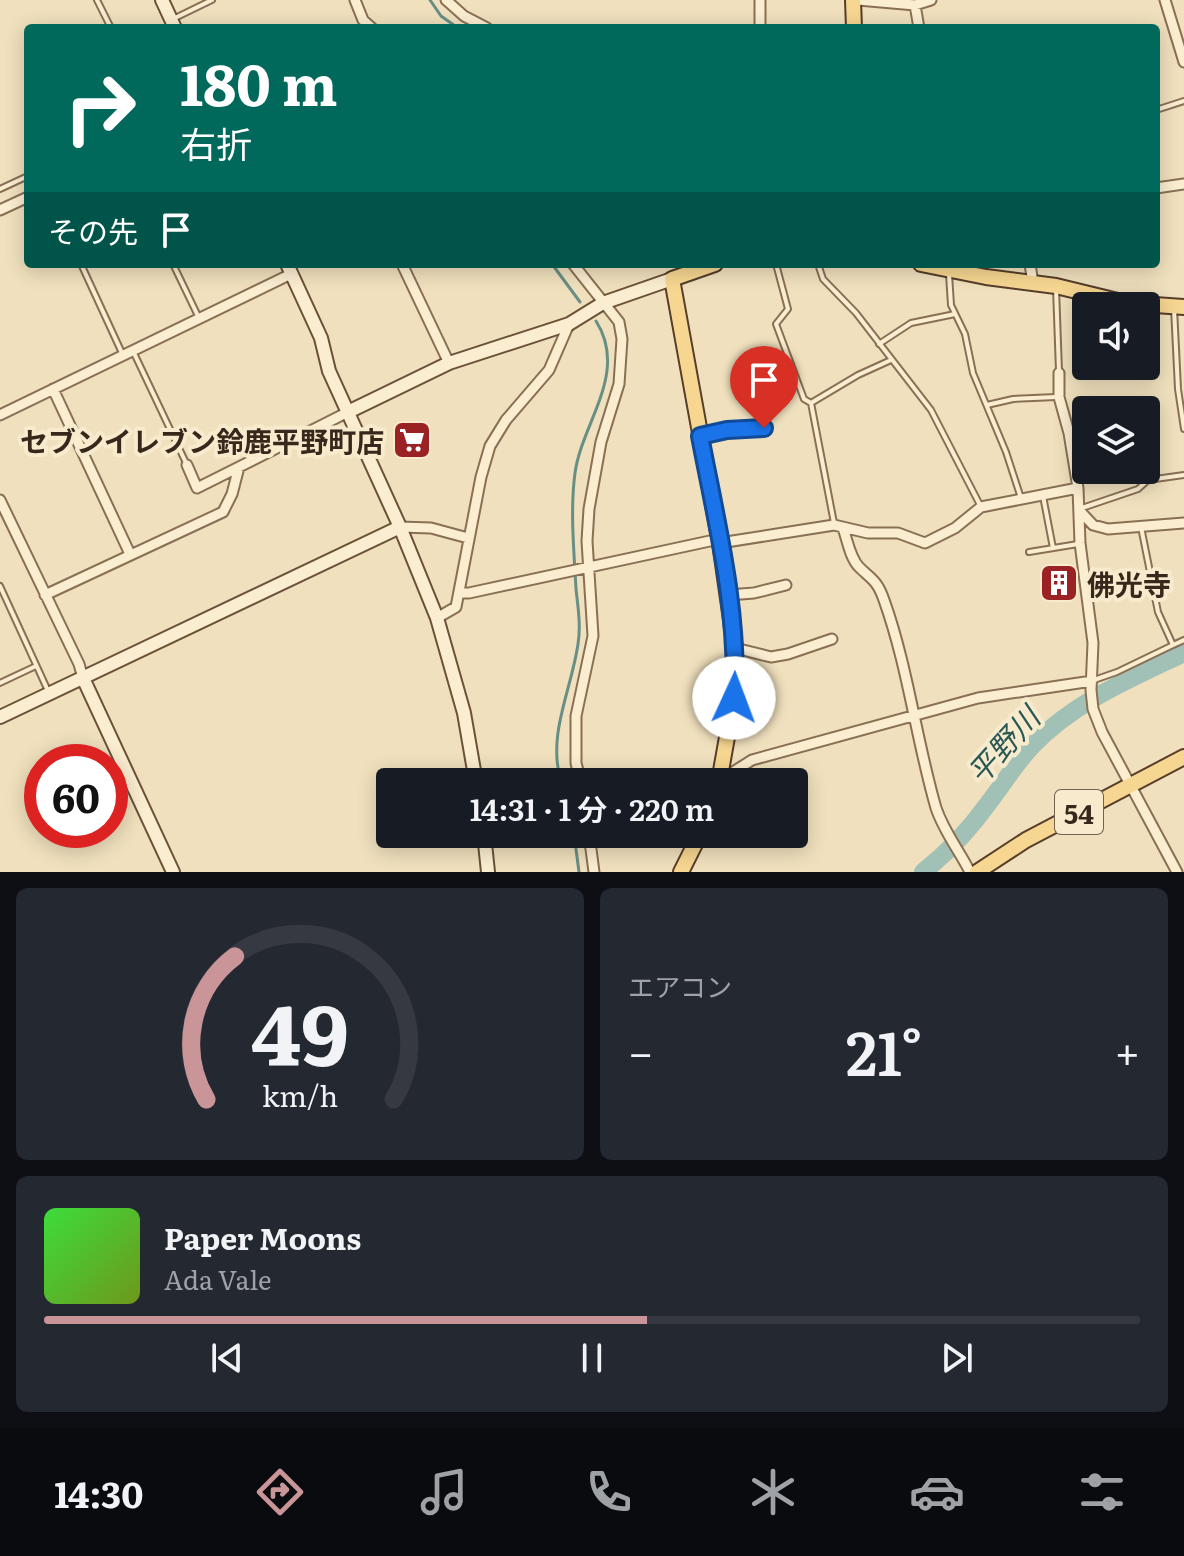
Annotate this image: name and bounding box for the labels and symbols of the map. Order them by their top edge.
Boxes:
pin [730,346,798,428]
place label: セブンイレブン鈴鹿平野町店 [20,419,384,461]
supermarket icon: セブンイレブン鈴鹿平野町店 [391,419,433,461]
building icon: 佛光寺 [1038,562,1080,604]
place label: 佛光寺 [1087,562,1171,604]
position arrow [692,656,776,740]
water label: 平野川 [956,694,1050,792]
speed limit sign: 60 [24,744,128,848]
road number: 54 [1055,790,1103,834]

